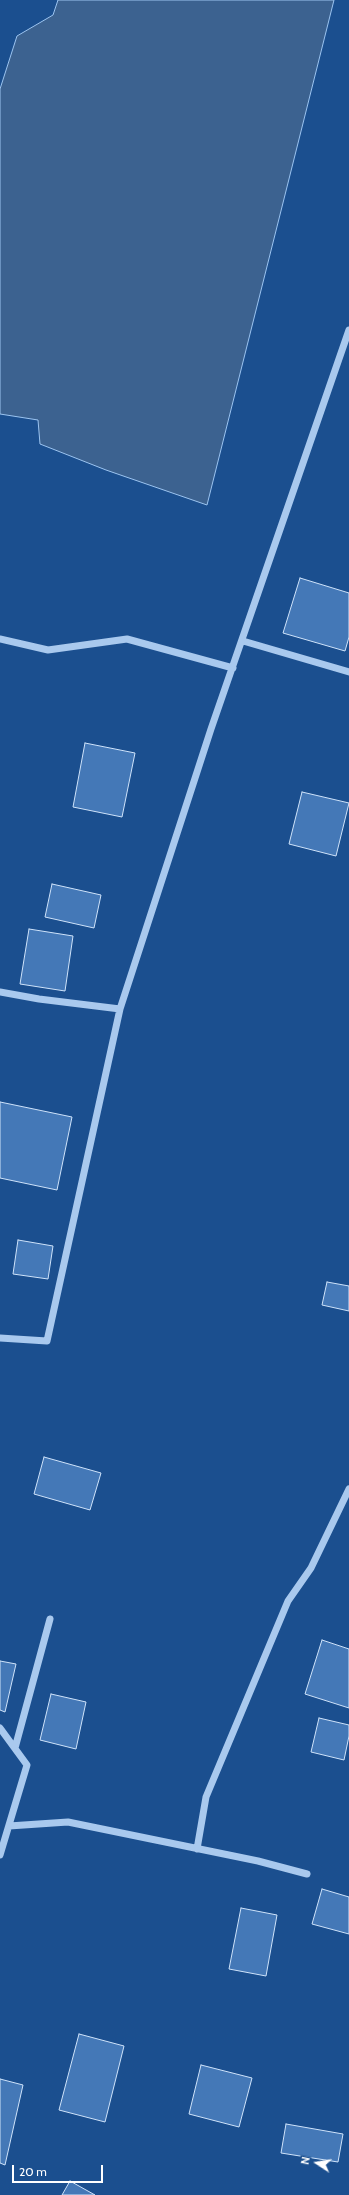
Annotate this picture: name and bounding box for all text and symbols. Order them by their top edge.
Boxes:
north arrow [297,2143,337,2183]
text: N [298,2155,313,2166]
scale bar [14,2157,105,2183]
text: 20 m [19,2164,47,2179]

